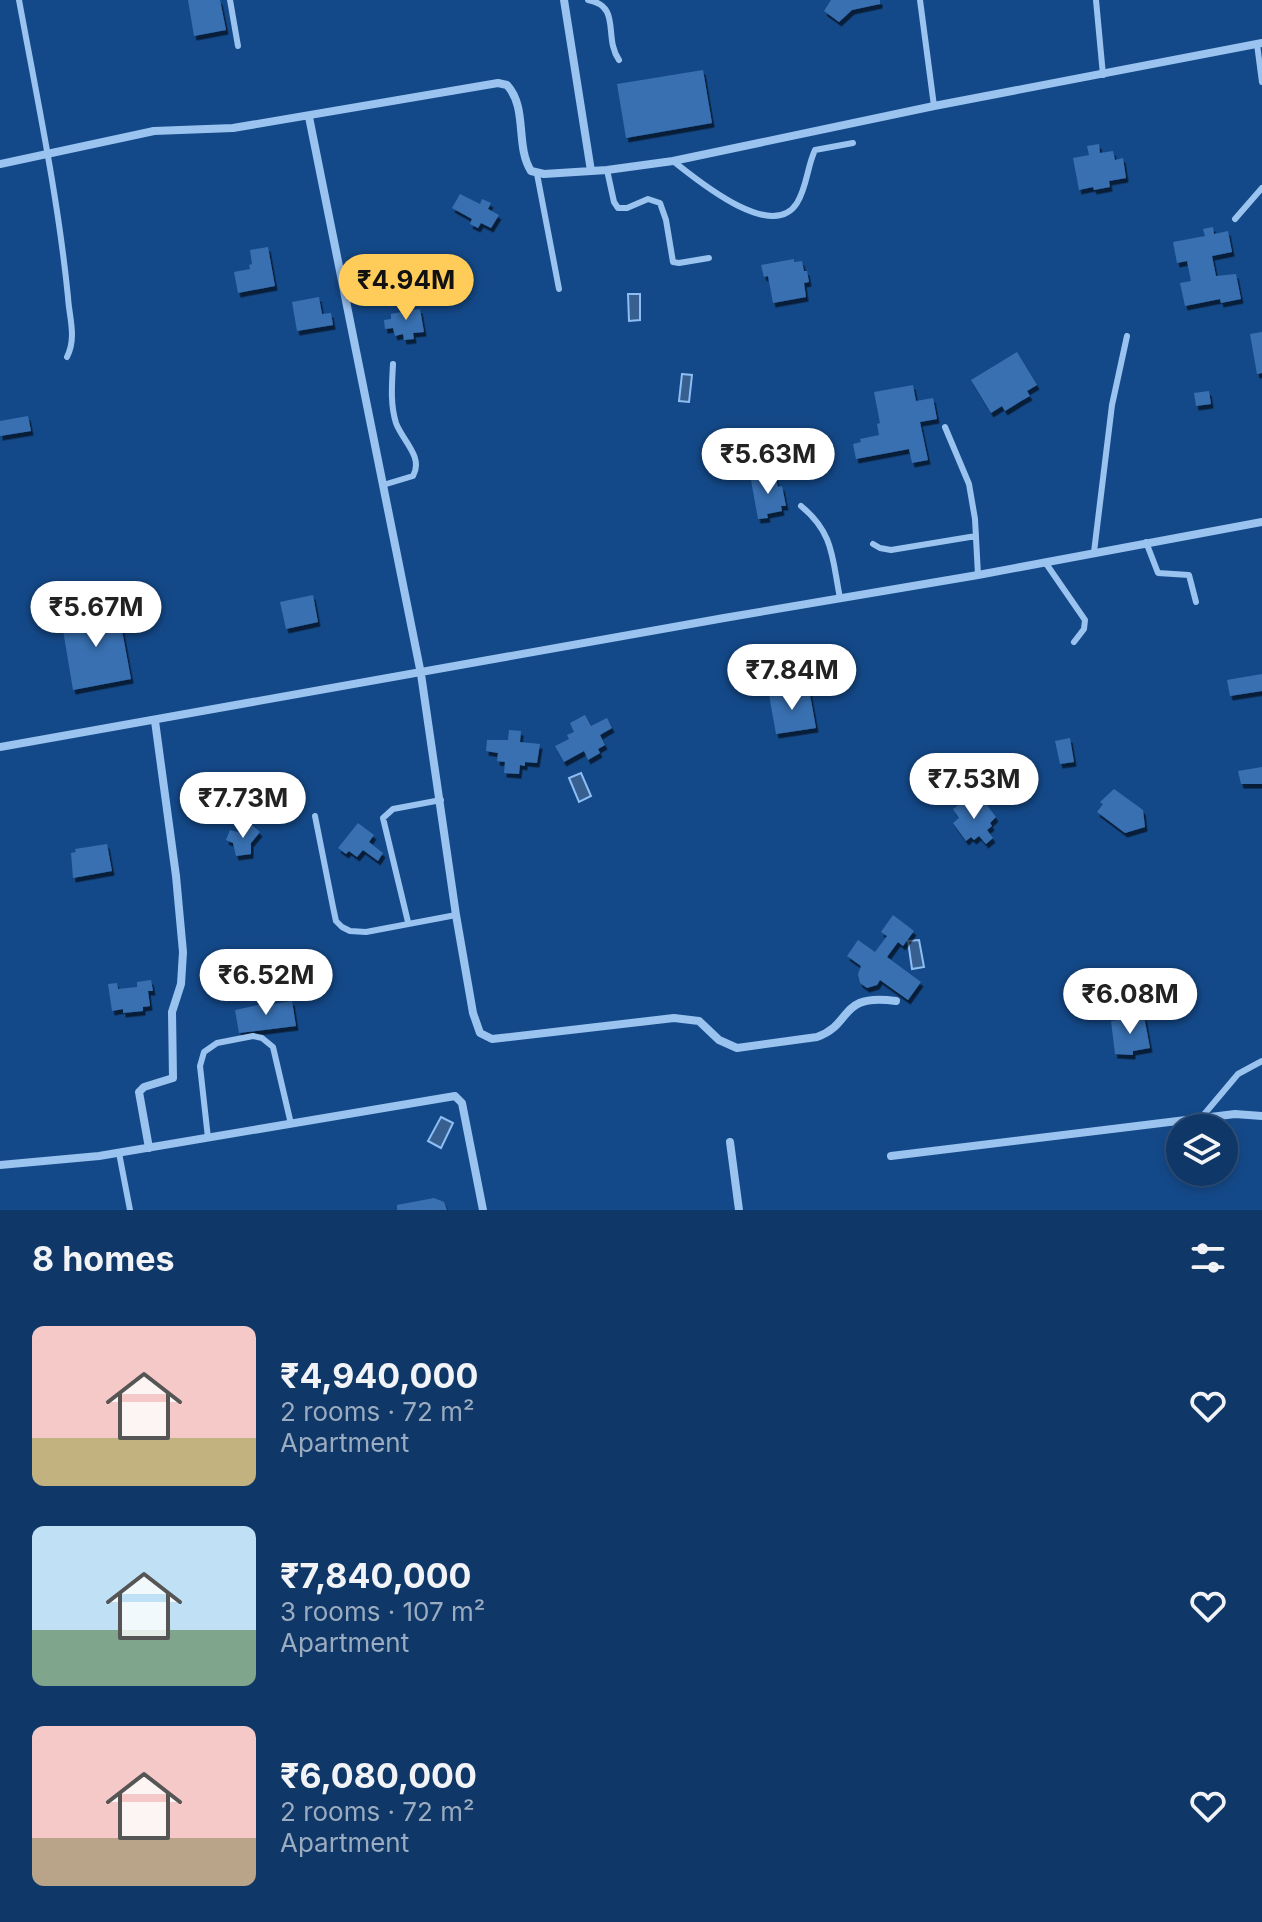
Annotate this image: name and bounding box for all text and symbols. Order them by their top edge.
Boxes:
pin: ₹4.94M [341,254,471,322]
text: ₹4.94M [357,264,455,295]
pin: ₹5.63M [703,428,833,496]
text: ₹5.63M [720,438,816,469]
pin: ₹5.67M [31,581,161,649]
text: ₹5.67M [48,591,144,622]
pin: ₹7.84M [727,644,857,712]
text: ₹7.84M [745,654,839,685]
pin: ₹7.53M [909,753,1039,821]
text: ₹7.53M [928,763,1020,794]
pin: ₹7.73M [178,772,308,840]
text: ₹7.73M [198,782,288,813]
pin: ₹6.52M [201,949,331,1017]
text: ₹6.52M [218,959,314,990]
pin: ₹6.08M [1065,968,1195,1036]
text: ₹6.08M [1081,978,1179,1009]
map controls [1166,1114,1238,1186]
button: layers [1166,1114,1238,1186]
icon: filters [1186,1236,1230,1280]
text: 8 homes [32,1238,175,1279]
text: ₹4,940,000 [280,1355,478,1396]
icon: home [96,1358,192,1454]
icon: heart [1186,1384,1230,1428]
text: 2 rooms · 72 m² [280,1396,474,1427]
text: Apartment [280,1427,409,1458]
text: ₹7,840,000 [280,1555,472,1596]
icon: home [96,1558,192,1654]
icon: heart [1186,1584,1230,1628]
text: 3 rooms · 107 m² [280,1596,485,1627]
text: Apartment [280,1627,409,1658]
text: ₹6,080,000 [280,1755,477,1796]
icon: home [96,1758,192,1854]
icon: heart [1186,1784,1230,1828]
text: 2 rooms · 72 m² [280,1796,474,1827]
text: Apartment [280,1827,409,1858]

